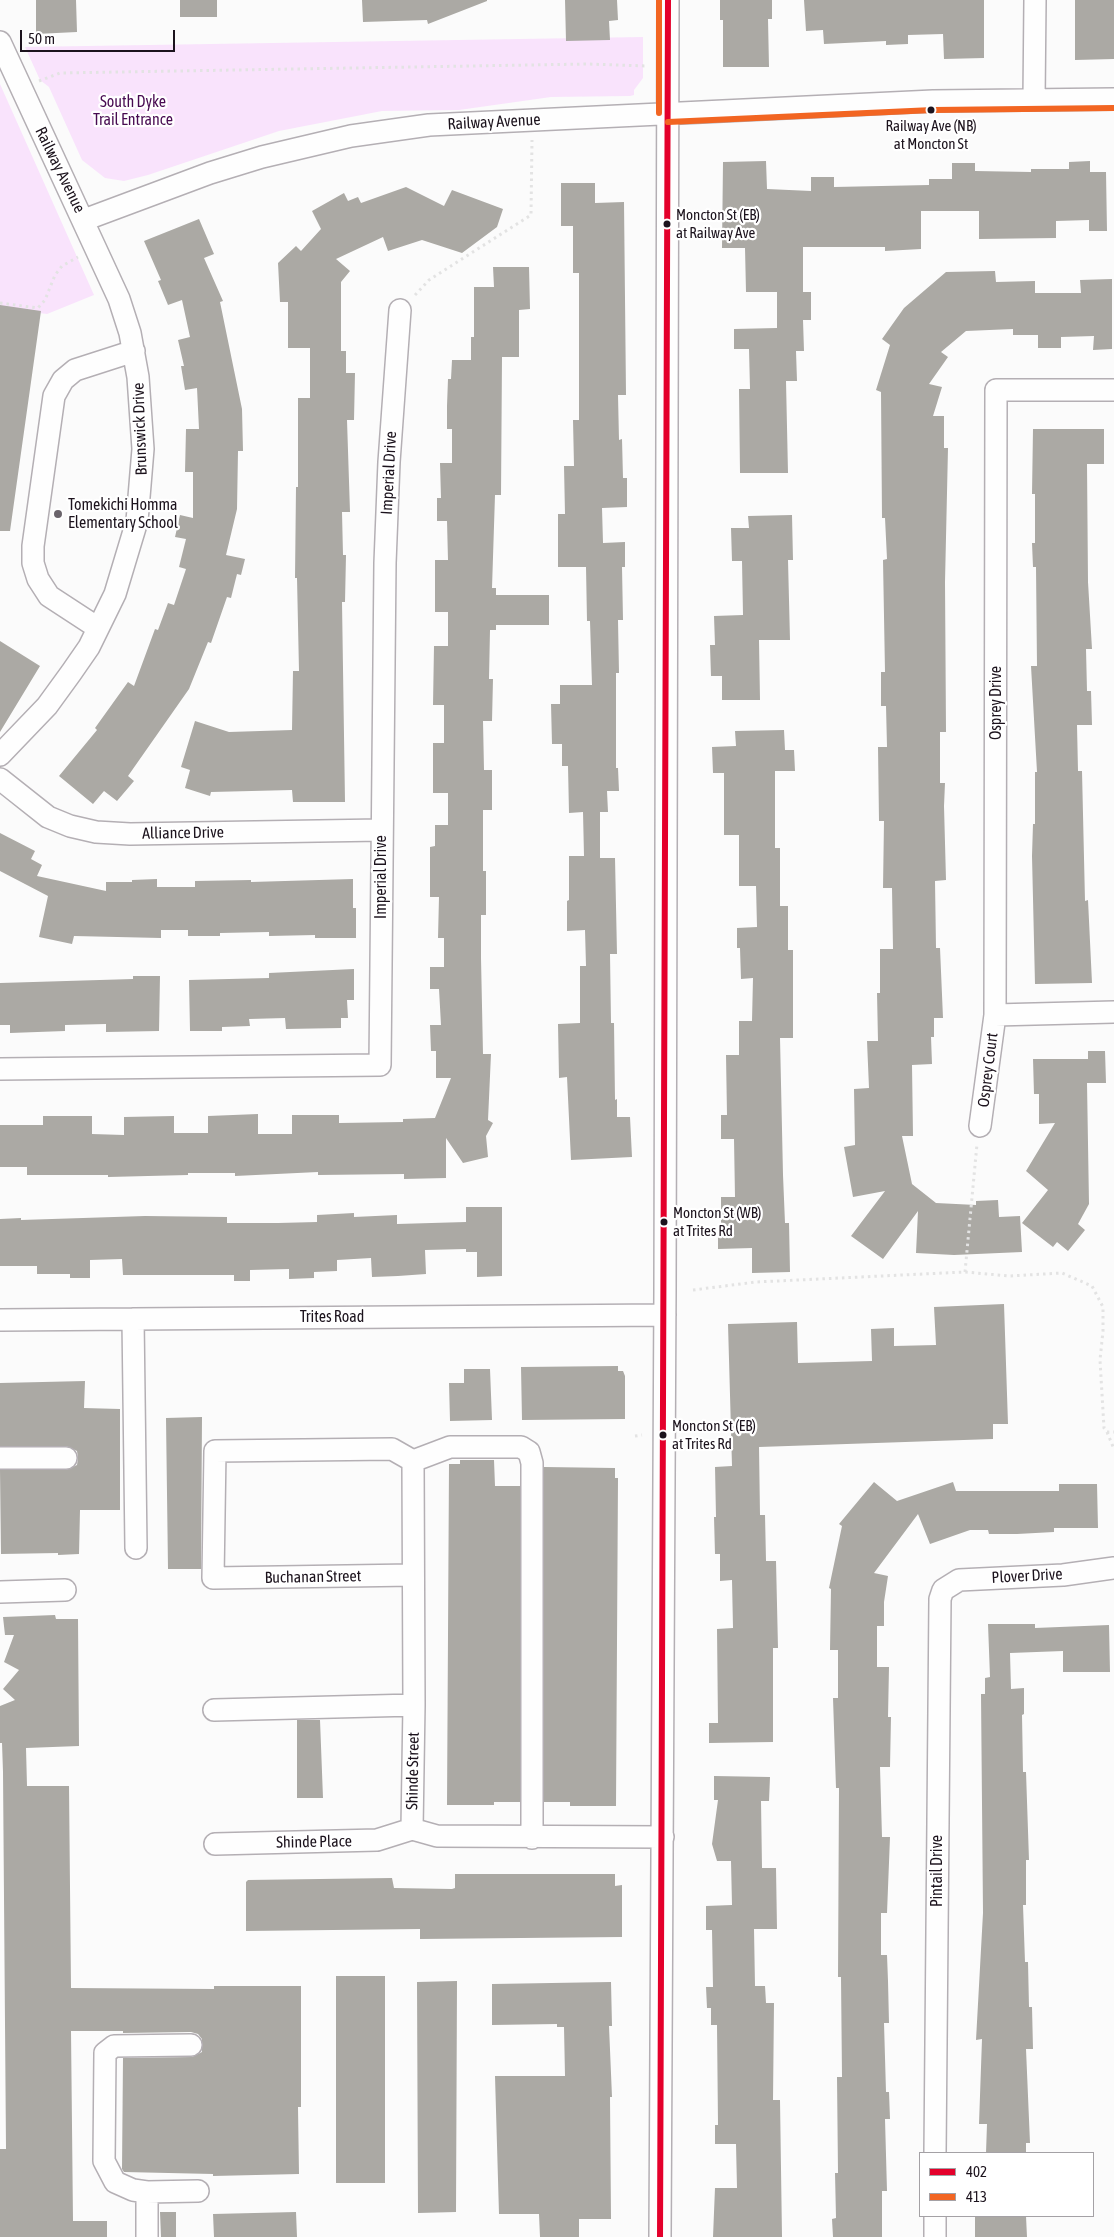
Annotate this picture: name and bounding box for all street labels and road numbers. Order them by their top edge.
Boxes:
street label: Railway Avenue [447,110,541,134]
street label: Railway Avenue [31,124,89,216]
street label: Brunswick Drive [129,382,151,476]
street label: Imperial Drive [377,431,401,515]
street label: Osprey Drive [986,666,1006,740]
street label: Alliance Drive [142,823,224,843]
street label: Imperial Drive [371,835,391,919]
street label: Osprey Court [974,1032,1002,1108]
street label: Trites Road [300,1307,364,1327]
street label: Plover Drive [991,1565,1063,1587]
street label: Buchanan Street [264,1567,362,1587]
street label: Shinde Street [403,1732,423,1810]
street label: Shinde Place [276,1832,352,1852]
street label: Pintail Drive [927,1835,947,1907]

